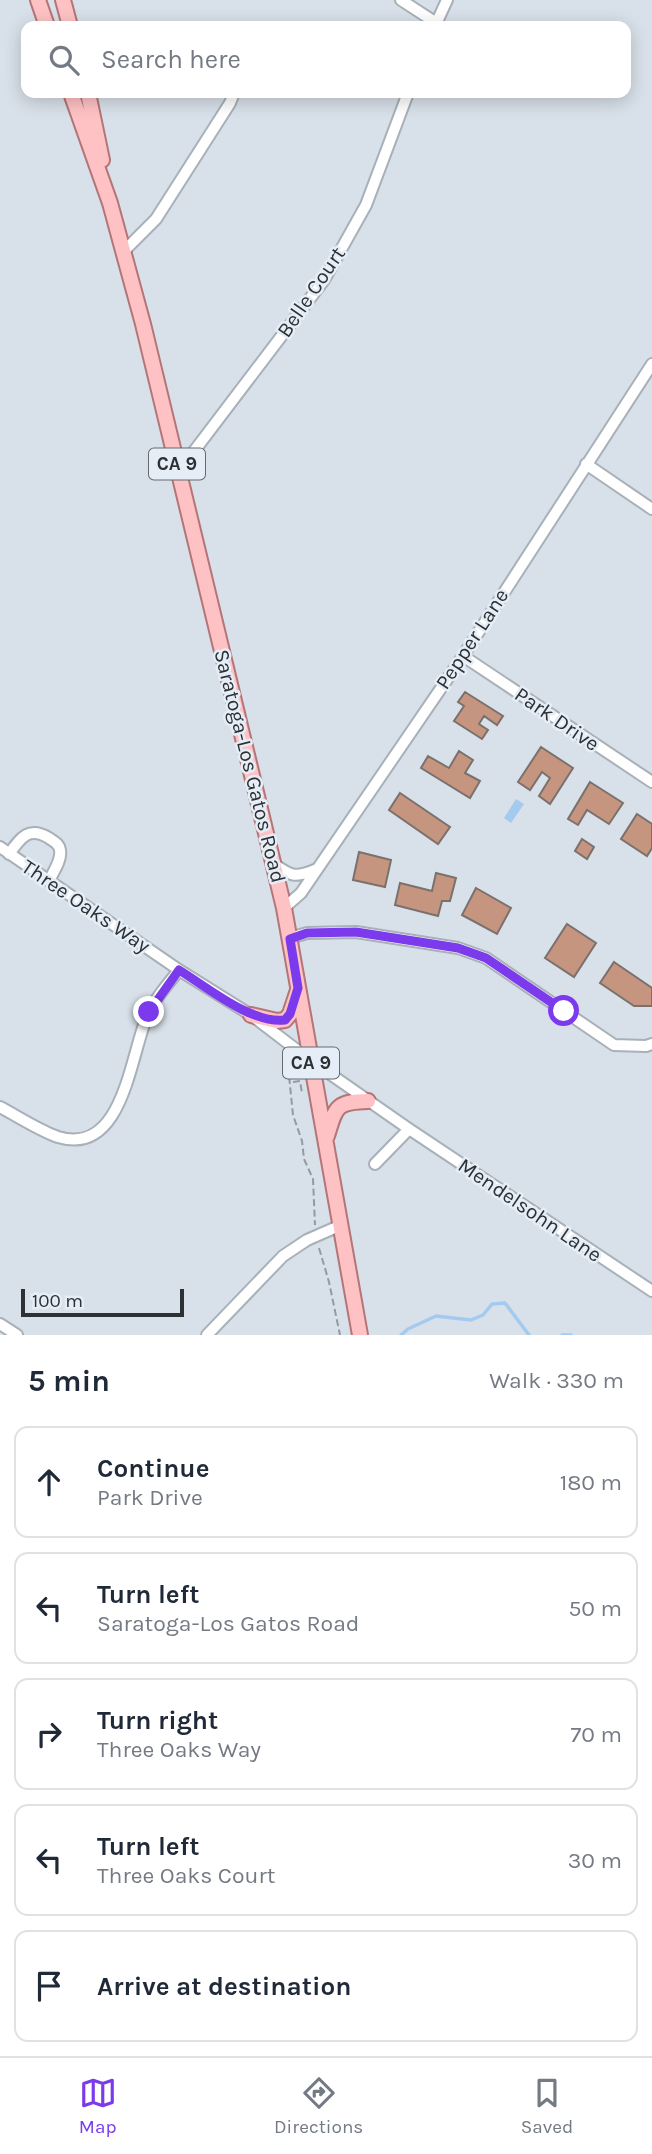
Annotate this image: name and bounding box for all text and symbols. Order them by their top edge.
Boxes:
search box [21,21,631,98]
icon: search [45,41,83,79]
text: Search here [101,44,241,75]
street label: Belle Court [272,242,350,342]
road number: CA 9 [149,449,205,480]
street label: Pepper Lane [431,584,513,694]
street label: Saratoga-Los Gatos Road [209,647,291,885]
street label: Park Drive [510,682,604,756]
street label: Three Oaks Way [17,854,155,958]
route start [548,995,579,1026]
route end [133,996,164,1027]
road number: CA 9 [283,1048,339,1078]
street label: Mendelsohn Lane [454,1153,606,1267]
scale bar [21,1286,184,1318]
text: 100 m [32,1290,83,1312]
text: 5 min [28,1363,110,1399]
text: Walk · 330 m [489,1367,624,1394]
text: Continue [97,1453,209,1484]
icon: ahead [30,1463,68,1501]
text: 180 m [560,1469,622,1496]
text: Park Drive [97,1484,203,1511]
text: Turn left [97,1579,199,1610]
icon: left [30,1589,68,1627]
text: 50 m [568,1595,622,1622]
text: Saratoga-Los Gatos Road [97,1610,359,1637]
text: Turn right [97,1705,218,1736]
icon: right [30,1715,68,1753]
text: 70 m [571,1721,622,1748]
text: Three Oaks Way [97,1736,261,1763]
text: Turn left [97,1831,199,1862]
icon: left [30,1841,68,1879]
text: 30 m [568,1847,622,1874]
text: Three Oaks Court [97,1862,275,1889]
icon: arrive [30,1967,68,2005]
text: Arrive at destination [97,1971,351,2002]
tab: Map [79,2074,117,2138]
tab: Directions [274,2074,363,2138]
tab: Saved [521,2074,573,2138]

